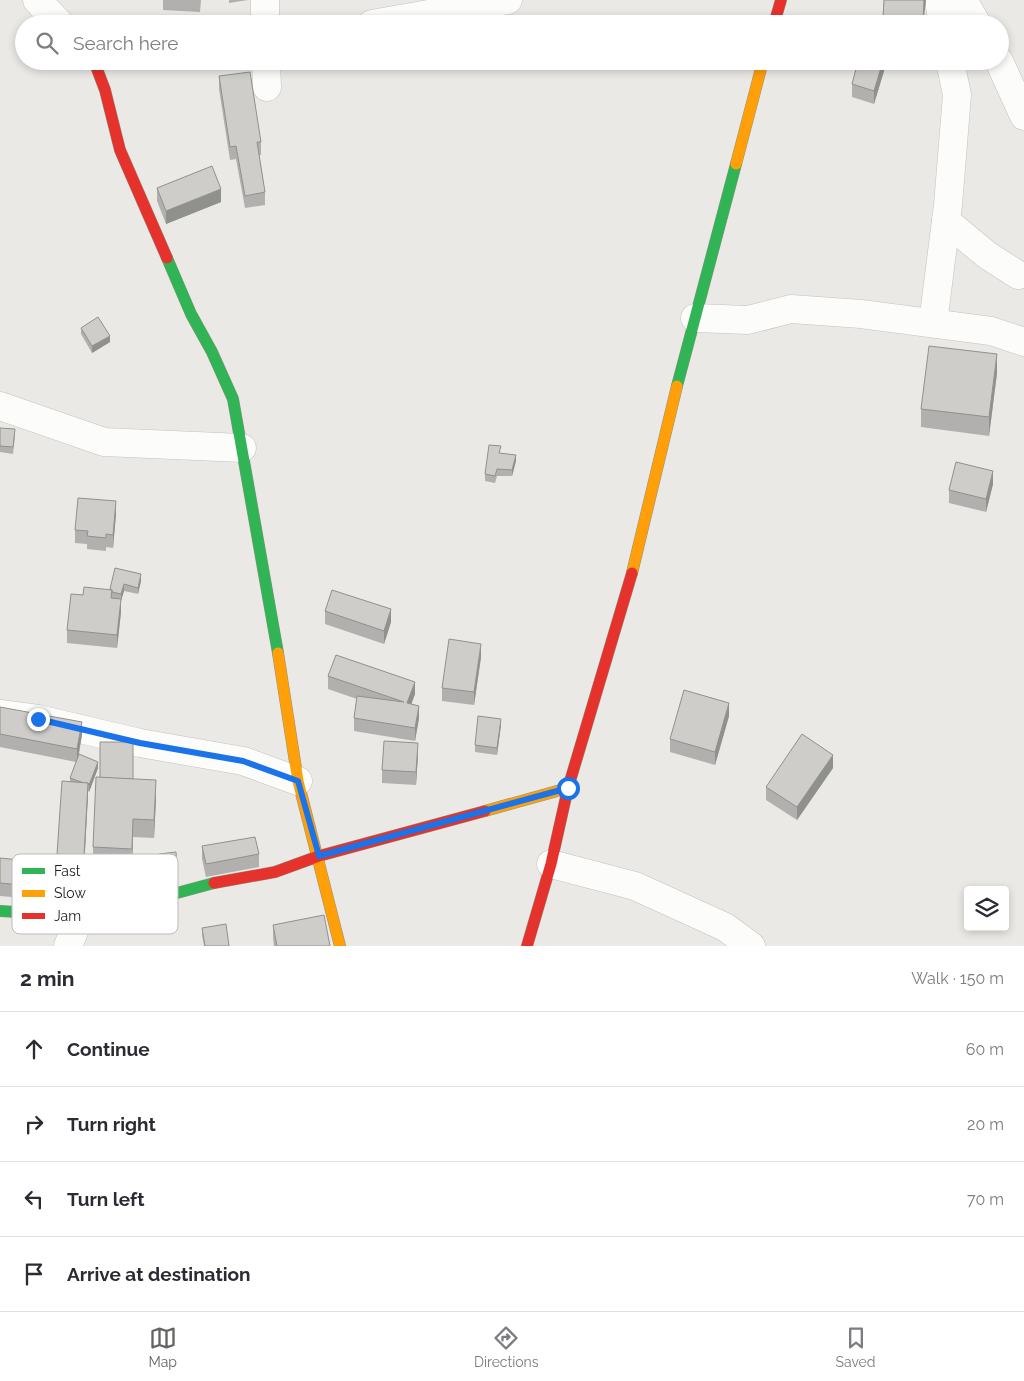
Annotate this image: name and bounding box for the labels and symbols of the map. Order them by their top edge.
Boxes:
route end [27,708,50,731]
route start [557,777,580,800]
legend [12,854,178,934]
text: Fast [54,863,81,879]
text: Slow [54,885,86,901]
text: Jam [54,908,81,924]

